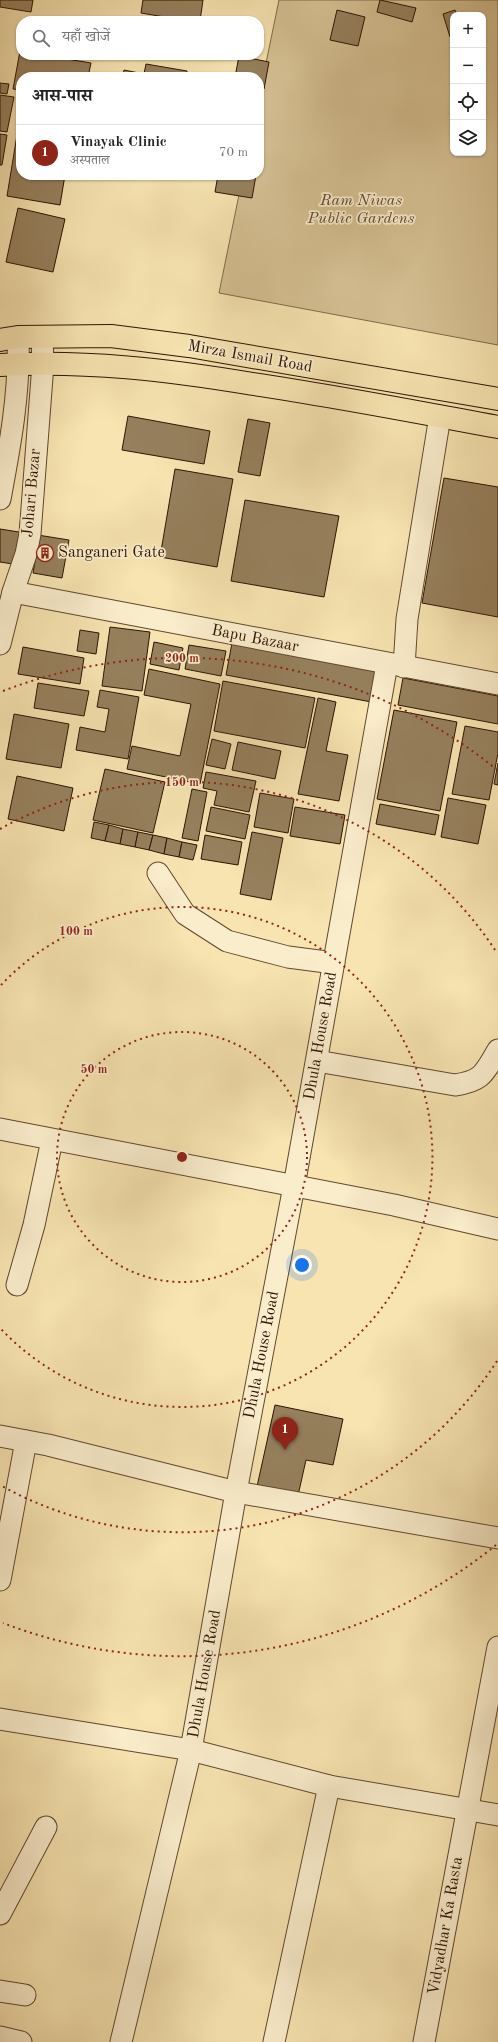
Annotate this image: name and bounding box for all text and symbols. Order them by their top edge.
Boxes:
map controls [450,12,486,156]
button: + [450,12,486,48]
search box [16,16,264,60]
icon: search [30,27,52,49]
text: यहाँ खोजें [62,30,110,45]
button: − [450,48,486,84]
button: locate [450,84,486,120]
text: आस-पास [32,88,92,105]
button: layers [450,120,486,156]
text: Vinayak Clinic [70,135,167,150]
text: 1 [41,146,49,159]
text: 70 m [219,146,248,159]
text: अस्पताल [70,154,110,167]
park label: Ram Niwas Public Gardens [307,193,415,227]
street label: Mirza Ismail Road [186,338,314,376]
street label: Johari Bazar [20,448,44,538]
building icon: Sanganeri Gate [35,543,55,563]
place label: Sanganeri Gate [58,545,165,561]
street label: Bapu Bazaar [210,623,300,655]
text: 200 m [165,653,199,665]
text: 150 m [165,776,199,789]
text: 100 m [59,926,93,938]
street label: Dhula House Road [302,971,340,1101]
text: 50 m [81,1063,108,1076]
centre of rings [175,1150,189,1164]
your location [292,1255,312,1275]
street label: Dhula House Road [242,1290,282,1420]
pin: 1 [272,1417,298,1450]
street label: Dhula House Road [186,1609,224,1739]
street label: Vidyadhar Ka Rasta [426,1855,466,1997]

